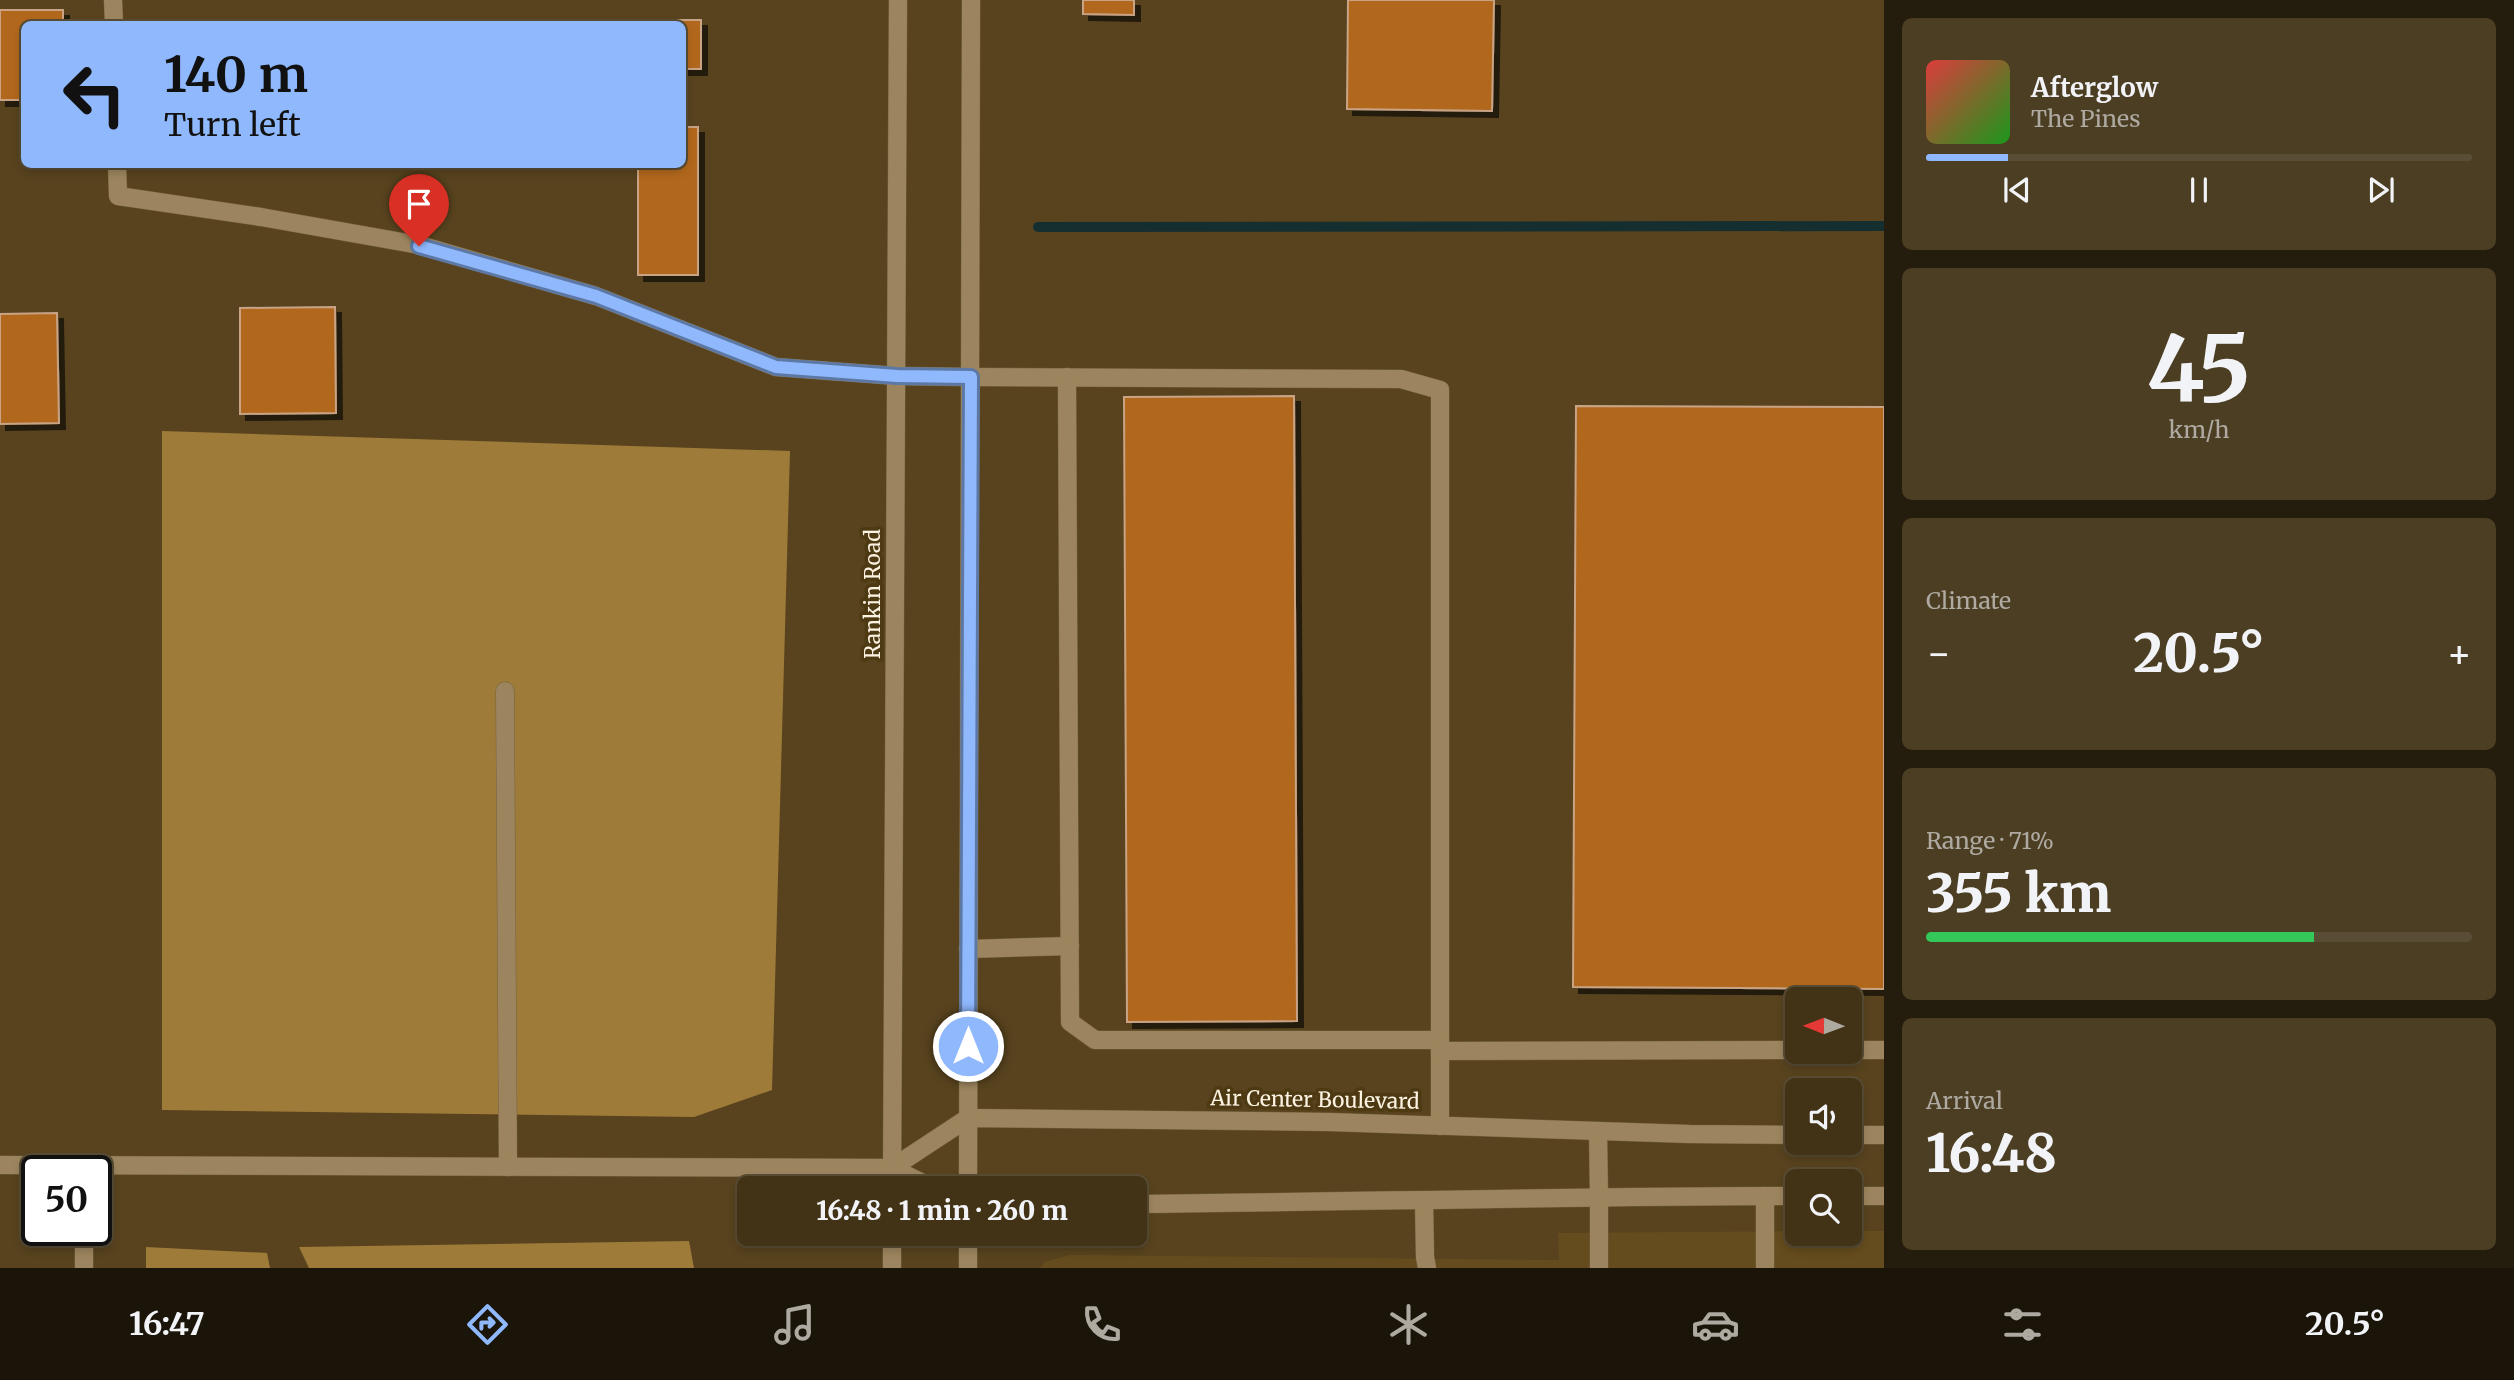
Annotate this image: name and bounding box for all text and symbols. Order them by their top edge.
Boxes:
text: 140 m [164,44,308,105]
icon: left [49,49,140,140]
text: Afterglow [2031,71,2158,104]
text: The Pines [2031,104,2141,133]
text: Turn left [164,105,301,145]
icon: previous [1998,171,2036,209]
icon: pause [2180,171,2218,209]
icon: next [2362,171,2400,209]
pin [389,174,449,246]
icon: arrive [400,185,438,223]
text: 45 [2147,312,2251,427]
text: km/h [2169,415,2229,444]
street label: Rankin Road [859,529,886,659]
text: Climate [1926,586,2011,615]
text: 20.5° [2133,621,2265,686]
text: − [1926,630,1951,677]
text: + [2447,630,2472,677]
text: Range · 71% [1926,826,2054,855]
text: 355 km [1926,861,2111,926]
north arrow [1785,987,1862,1064]
map controls [1785,987,1862,1246]
position arrow [931,1009,1005,1083]
button: sound [1785,1078,1862,1155]
street label: Air Center Boulevard [1209,1084,1420,1115]
text: Arrival [1926,1086,2003,1115]
text: 16:48 [1926,1121,2057,1186]
speed limit sign: 50 [21,1155,112,1246]
button: search [1785,1169,1862,1246]
text: 16:48 · 1 min · 260 m [816,1194,1068,1227]
icon: directions [463,1300,512,1349]
icon: music [770,1300,819,1349]
icon: phone [1077,1300,1126,1349]
icon: climate [1384,1300,1433,1349]
icon: car [1691,1300,1740,1349]
icon: filters [1998,1300,2047,1349]
text: 16:47 [129,1304,205,1344]
text: 20.5° [2305,1304,2385,1344]

